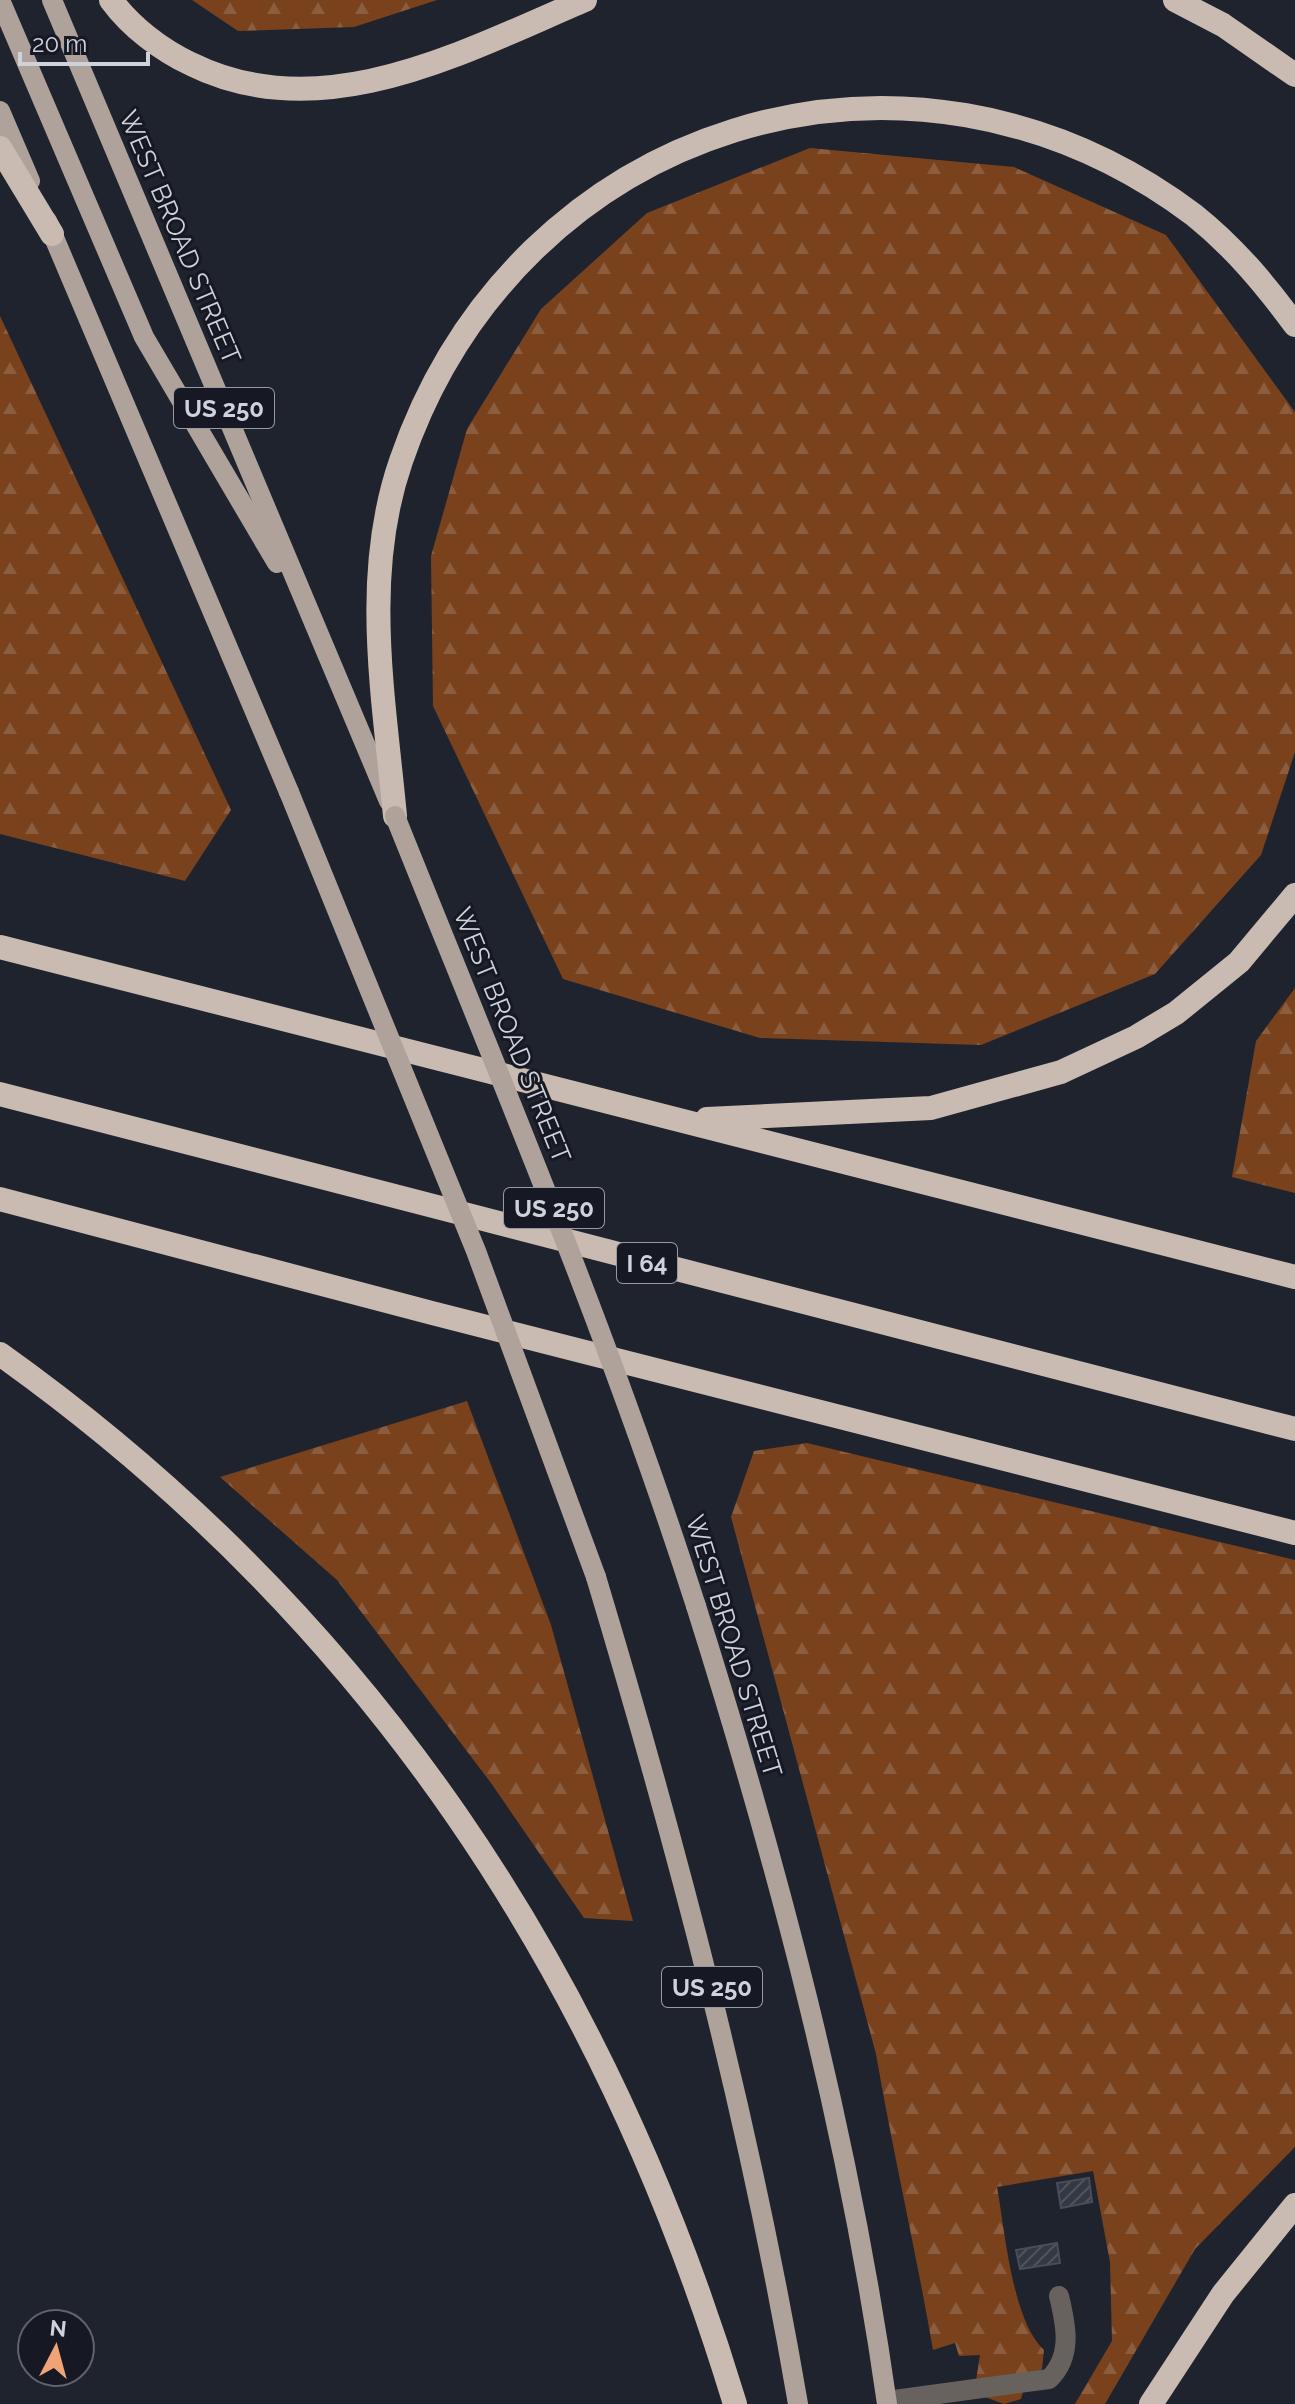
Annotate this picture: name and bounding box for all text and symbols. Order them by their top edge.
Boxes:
scale bar [20,16,148,66]
text: 20 m [32,29,87,58]
street label: WEST BROAD STREET [113,106,247,368]
road number: US 250 [174,388,274,428]
street label: WEST BROAD STREET [447,903,577,1167]
road number: US 250 [504,1188,604,1228]
road number: I 64 [617,1243,677,1283]
street label: WEST BROAD STREET [680,1511,788,1781]
road number: US 250 [662,1967,762,2007]
north arrow [16,2308,96,2388]
text: N [48,2314,68,2342]

